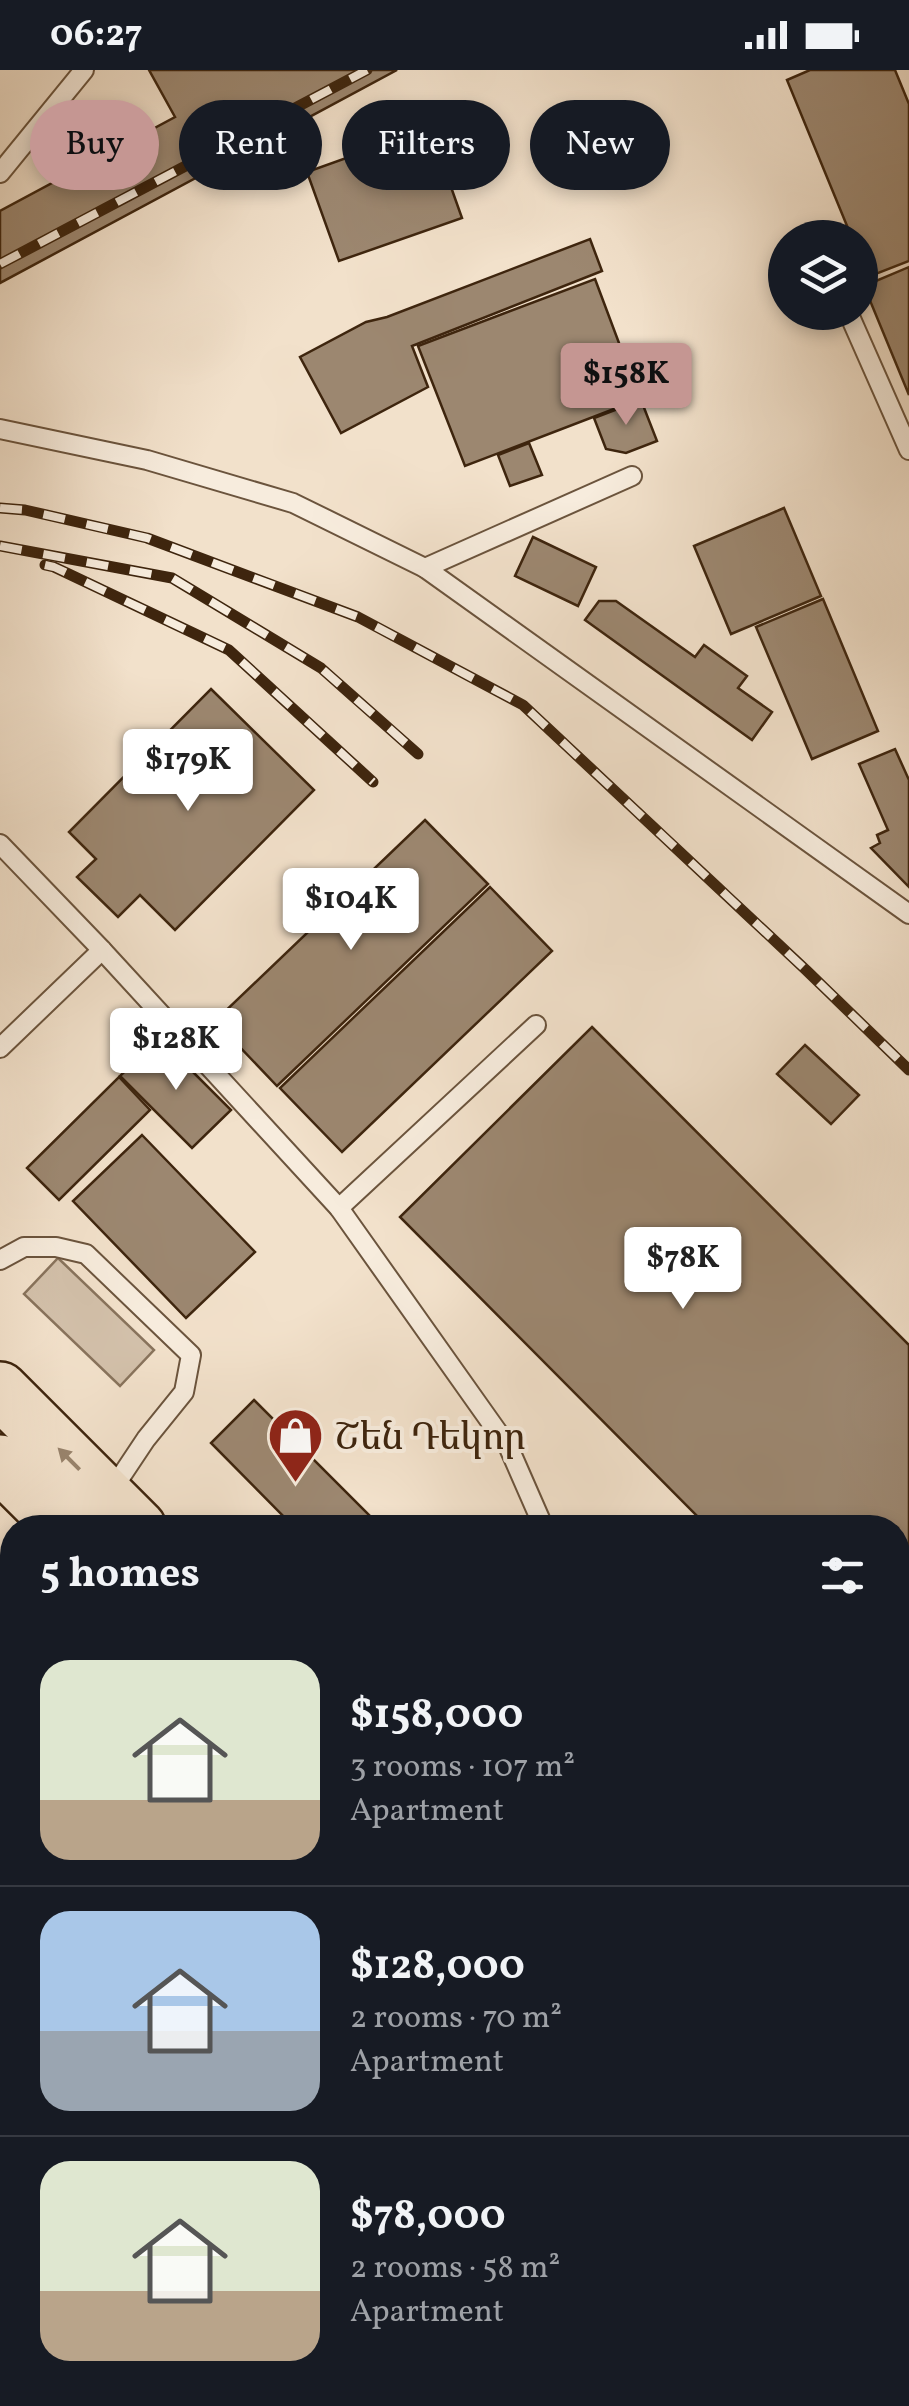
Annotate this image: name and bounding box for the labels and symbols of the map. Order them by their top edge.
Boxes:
pin: $158K [556,343,696,428]
pin: $179K [118,729,258,814]
pin: $104K [281,868,421,953]
pin: $128K [106,1008,246,1093]
pin: $78K [624,1227,742,1312]
shop icon: Շեն Դեկոր [266,1406,326,1485]
place label: Շեն Դեկոր [335,1413,526,1466]
one-way arrow [58,1447,81,1471]

